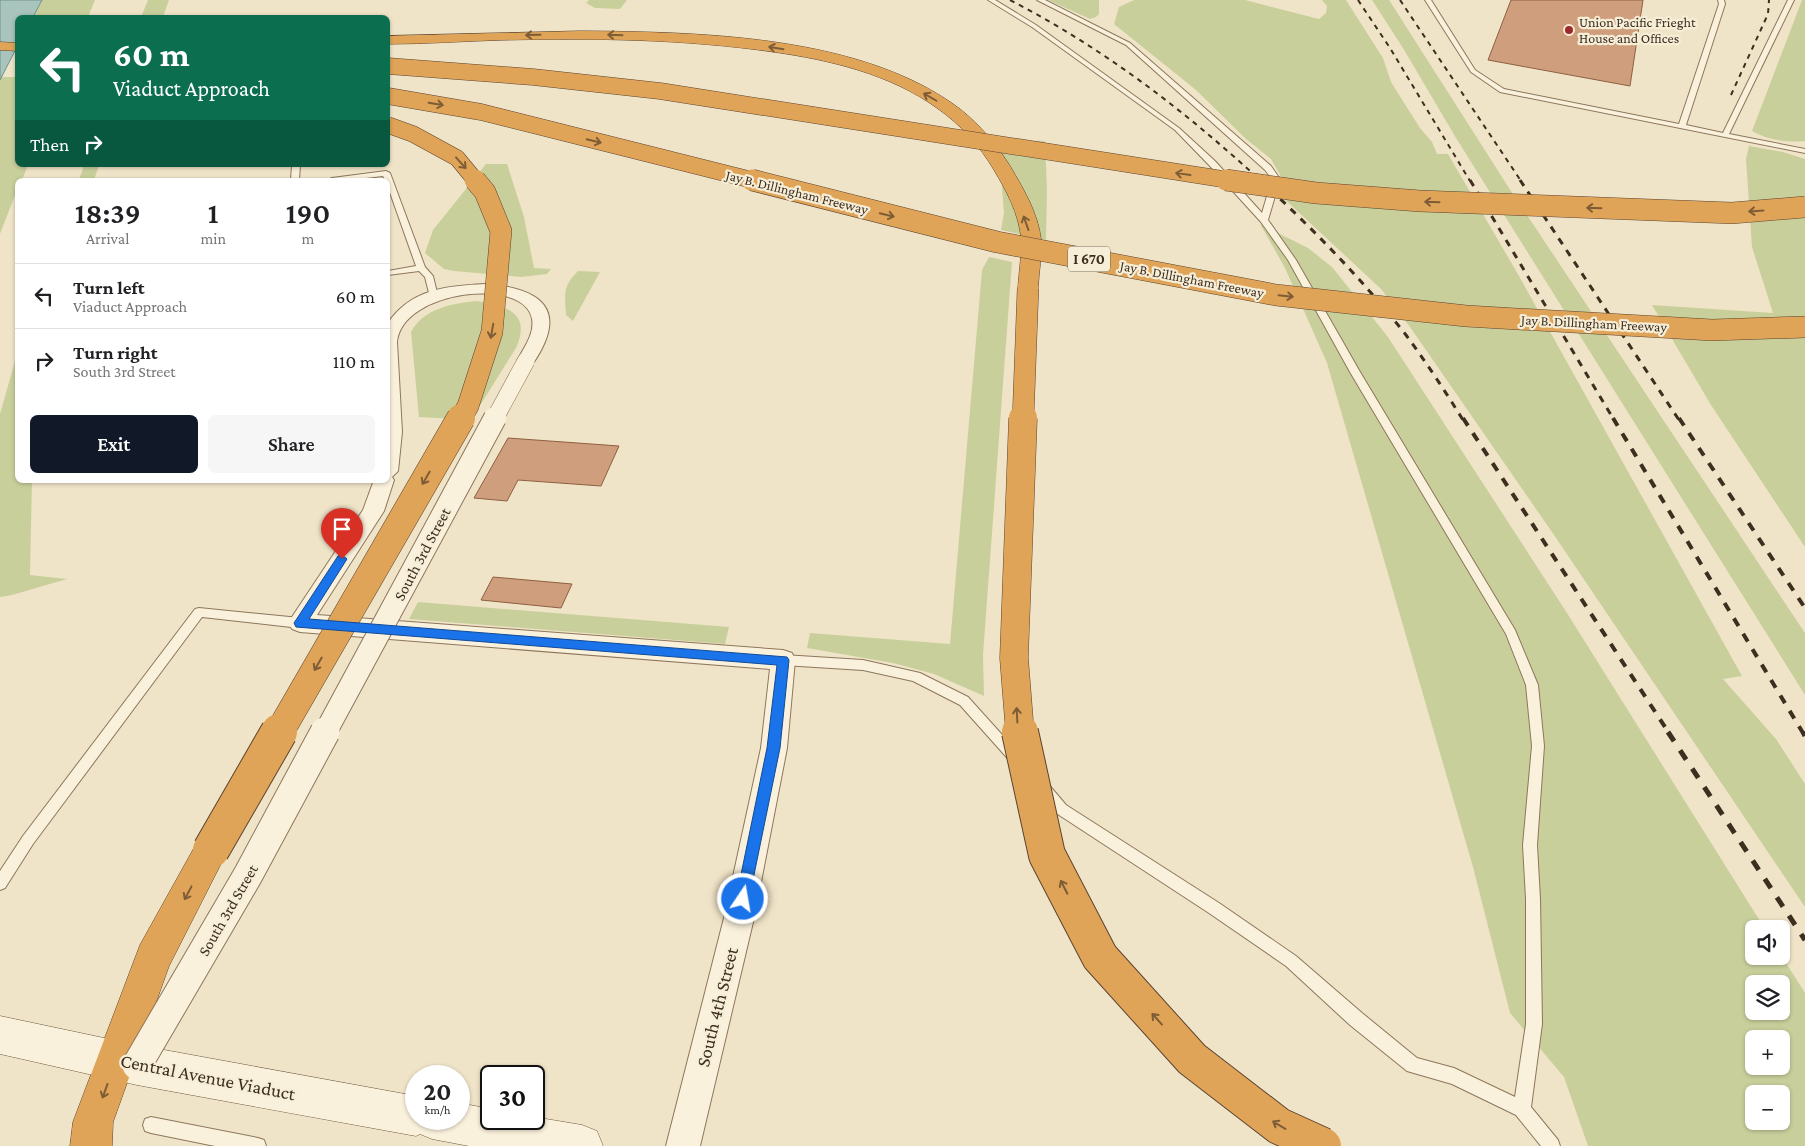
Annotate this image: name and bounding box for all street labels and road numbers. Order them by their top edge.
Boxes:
street label: Jay B. Dillingham Freeway [722,166,870,218]
road number: I 670 [1068,246,1110,272]
street label: Jay B. Dillingham Freeway [1117,257,1266,301]
street label: Jay B. Dillingham Freeway [1519,311,1668,335]
street label: South 3rd Street [390,504,454,603]
street label: South 3rd Street [195,861,261,959]
street label: South 4th Street [692,944,742,1069]
street label: Central Avenue Viaduct [119,1050,298,1104]

